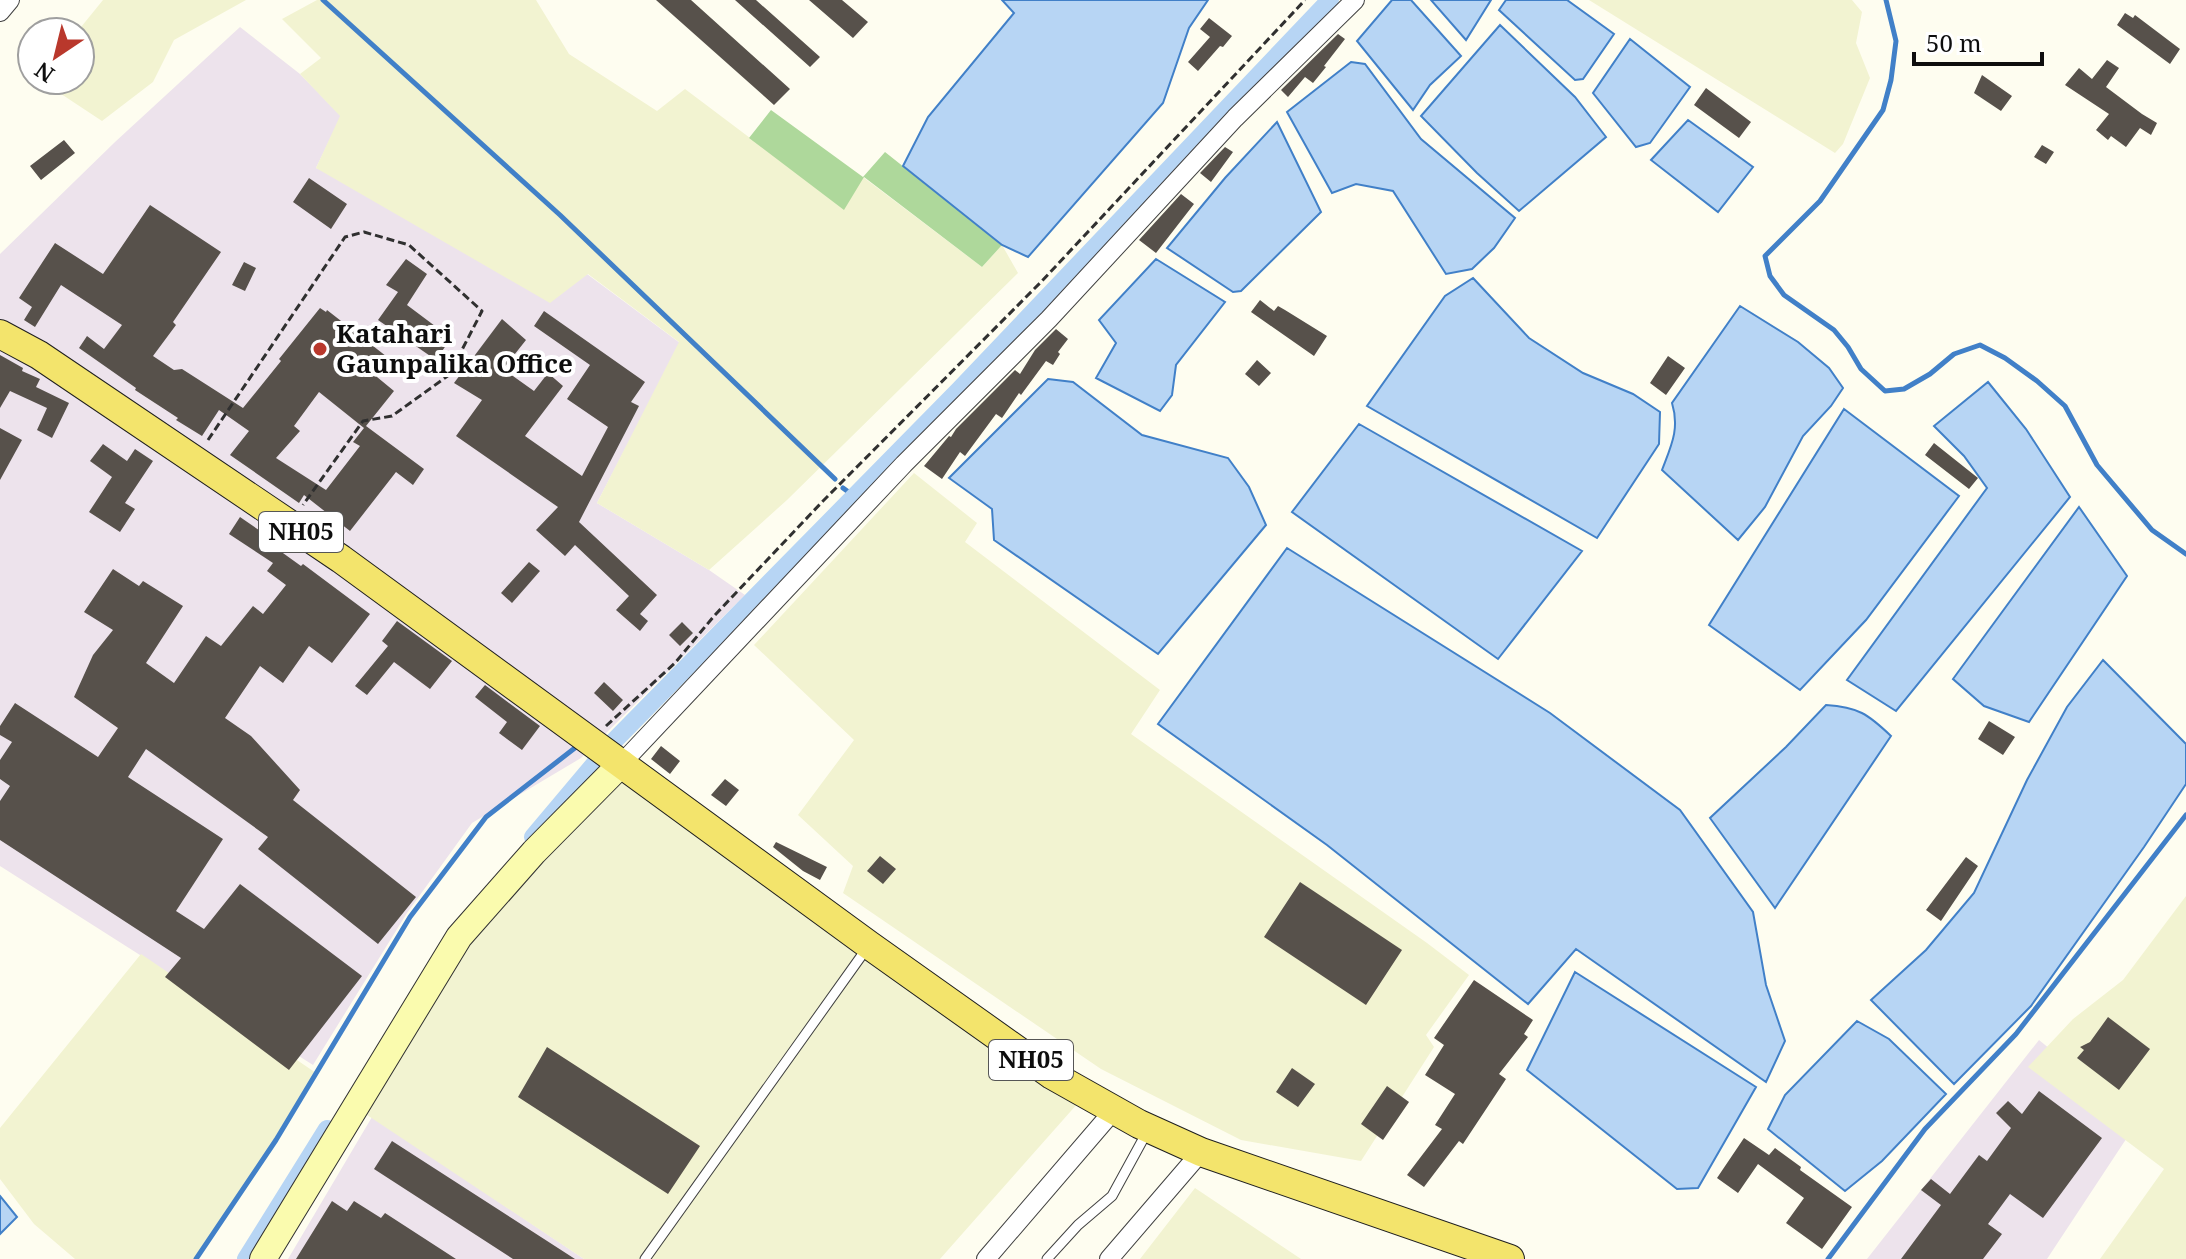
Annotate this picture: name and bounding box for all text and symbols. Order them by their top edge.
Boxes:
north arrow [16,16,96,96]
scale bar [1914,16,2042,66]
text: 50 m [1926,26,1982,59]
text: N [28,56,60,90]
place label: Katahari Gaunpalika Office [336,315,573,381]
marker: Katahari Gaunpalika Office [311,340,329,358]
road number: NH05 [259,512,343,552]
road number: NH05 [989,1040,1073,1080]

